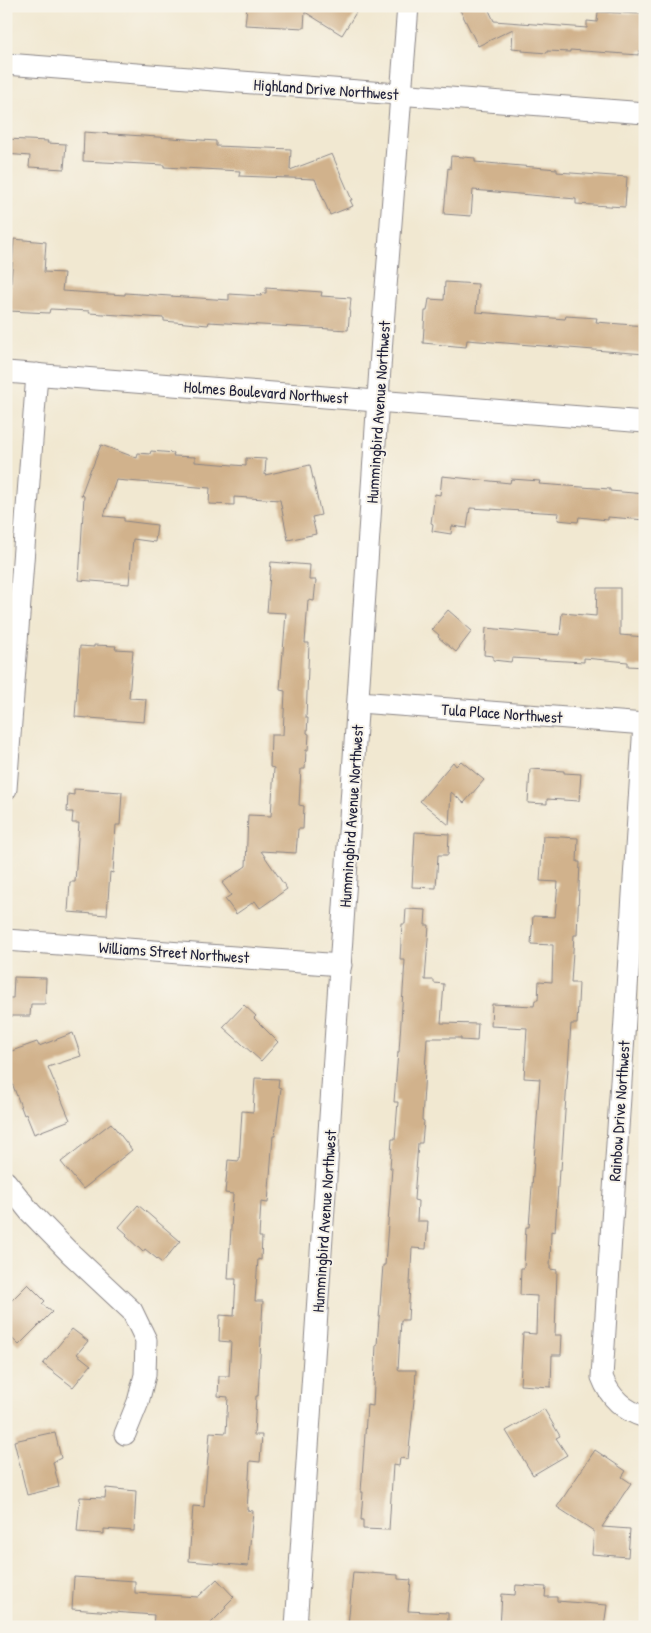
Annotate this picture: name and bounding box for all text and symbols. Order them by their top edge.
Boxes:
street label: Highland Drive Northwest [253,73,400,105]
street label: Hummingbird Avenue Northwest [361,320,395,504]
street label: Holmes Boulevard Northwest [183,375,349,409]
street label: Tula Place Northwest [441,698,564,728]
street label: Hummingbird Avenue Northwest [334,724,368,908]
street label: Williams Street Northwest [98,936,250,968]
street label: Rainbow Drive Northwest [603,1039,635,1182]
street label: Hummingbird Avenue Northwest [307,1129,341,1313]

